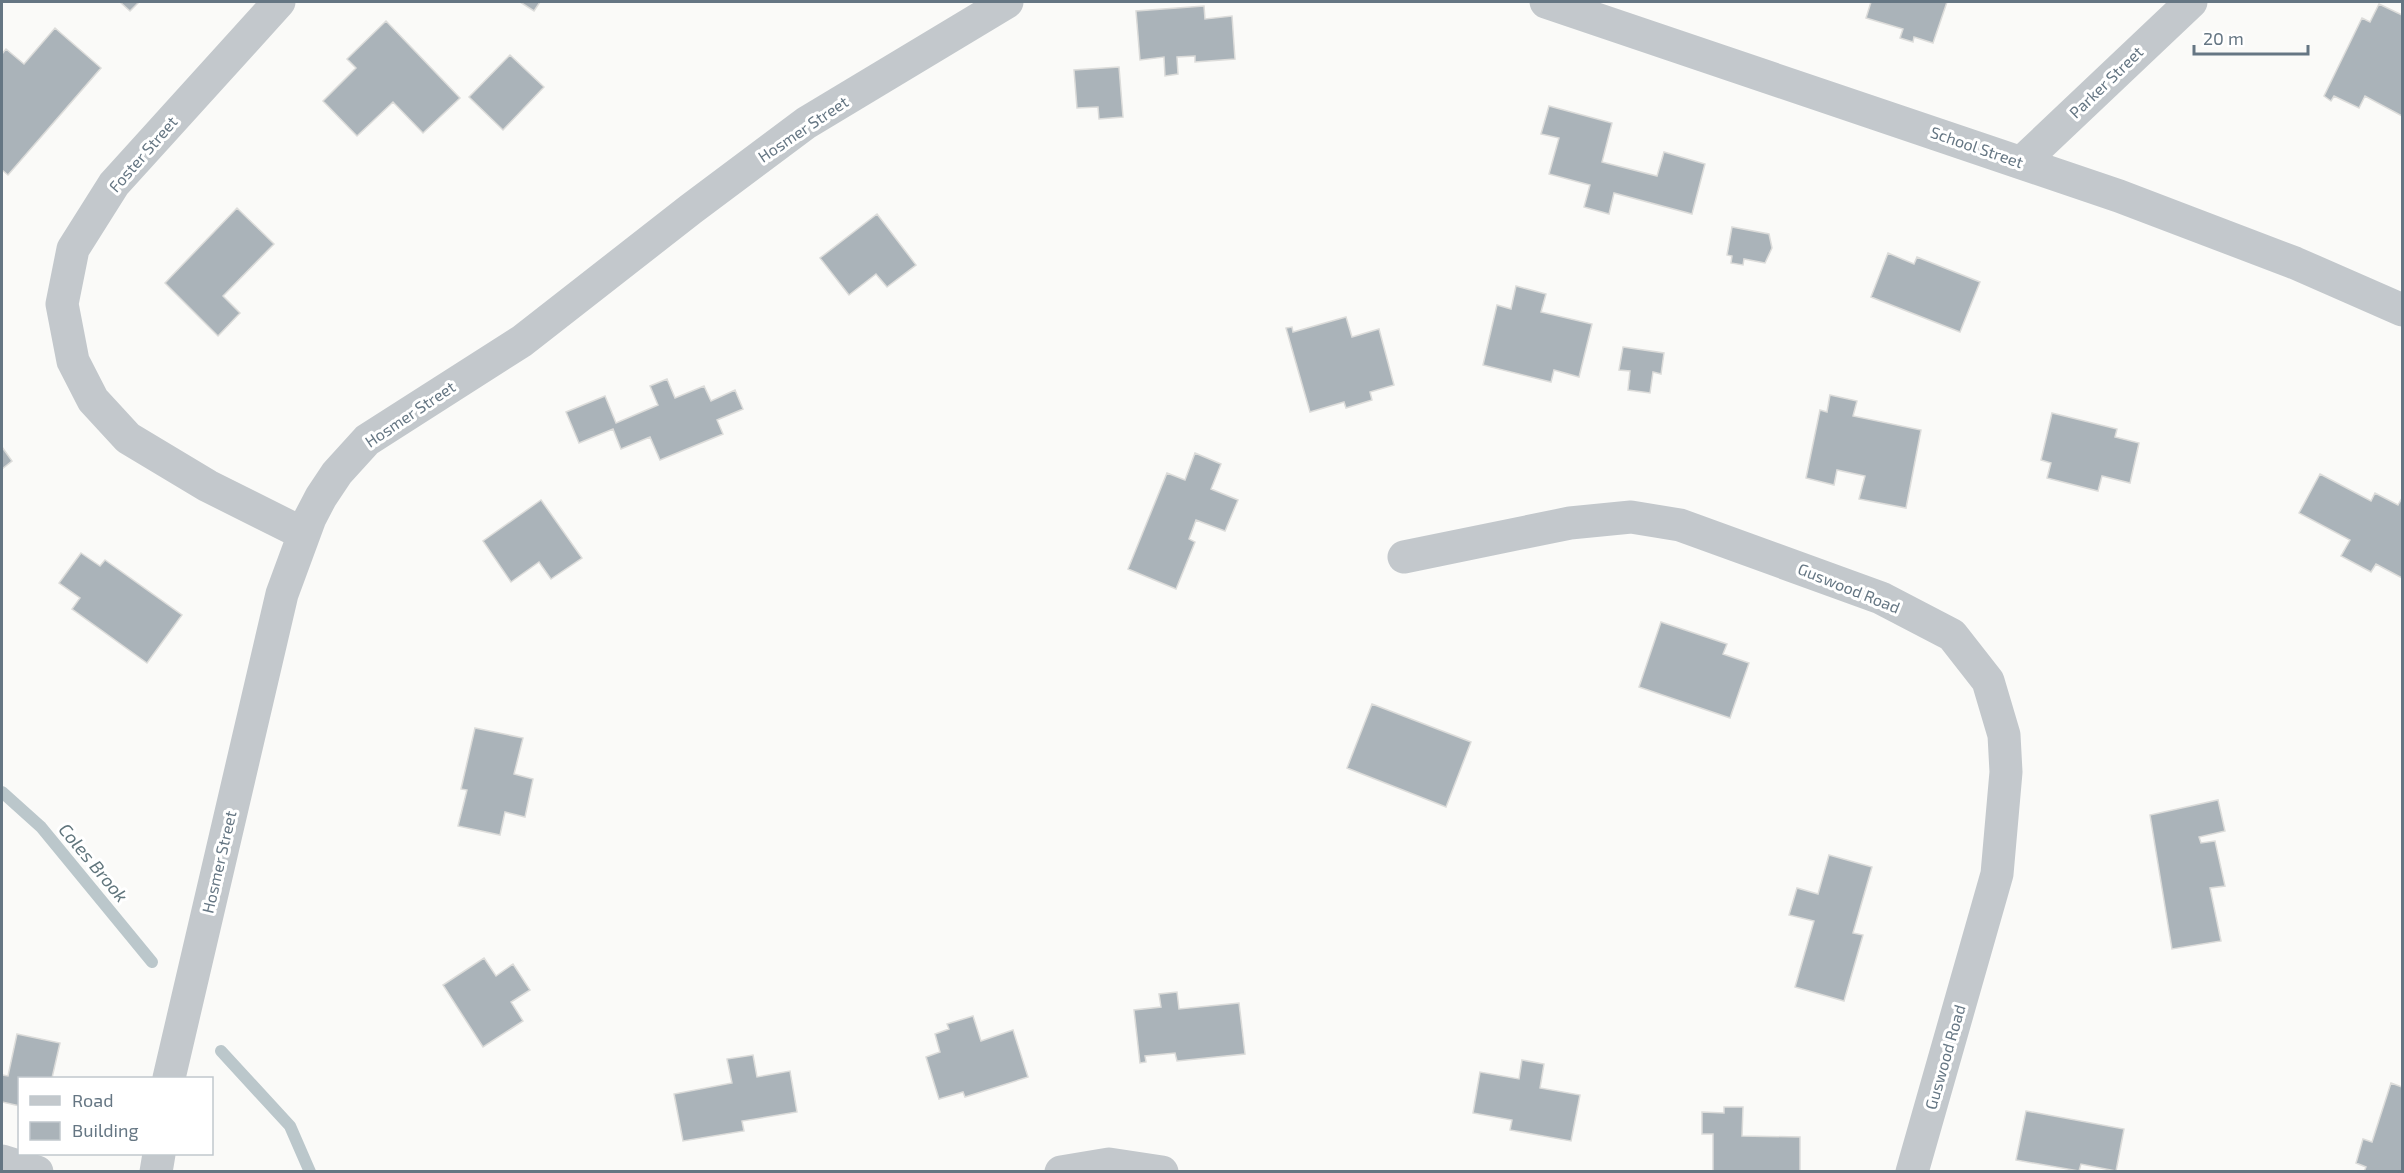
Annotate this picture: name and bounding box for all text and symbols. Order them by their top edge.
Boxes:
scale bar [2194,18,2308,56]
text: 20 m [2203,27,2244,49]
street label: Parker Street [2065,42,2146,122]
street label: Hosmer Street [754,91,851,166]
street label: Foster Street [104,112,181,196]
street label: School Street [1928,122,2026,171]
street label: Hosmer Street [361,376,458,451]
street label: Guswood Road [1795,558,1903,617]
street label: Hosmer Street [197,809,240,915]
water label: Coles Brook [54,818,133,906]
street label: Guswood Road [1920,1002,1969,1111]
legend [18,1077,213,1155]
text: Road [72,1089,113,1111]
text: Building [72,1119,139,1141]

